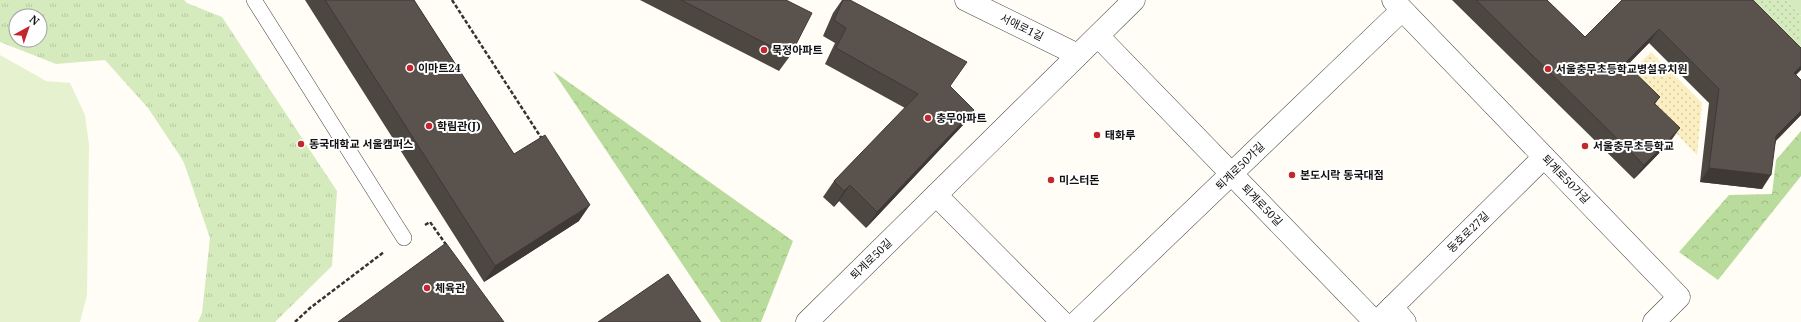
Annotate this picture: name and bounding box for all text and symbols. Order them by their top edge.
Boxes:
north arrow [8,8,48,48]
street label: 서애로1길 [998,10,1046,44]
text: N [27,11,43,29]
place label: 묵정아파트 [772,42,823,57]
marker: 묵정아파트 [759,45,769,55]
place label: 이마트24 [418,60,461,75]
place label: 서울충무초등학교병설유치원 [1556,61,1688,76]
marker: 이마트24 [405,63,415,73]
marker: 서울충무초등학교병설유치원 [1543,64,1553,74]
place label: 충무아파트 [936,110,987,125]
marker: 충무아파트 [923,113,933,123]
place label: 학림관(J) [437,118,481,133]
marker: 학림관(J) [424,121,434,131]
place label: 태화루 [1105,127,1135,142]
marker: 태화루 [1092,130,1102,140]
place label: 동국대학교 서울캠퍼스 [309,136,413,151]
street label: 퇴계로50가길 [1212,138,1267,193]
place label: 서울충무초등학교 [1593,138,1674,153]
marker: 동국대학교 서울캠퍼스 [296,139,306,149]
marker: 서울충무초등학교 [1580,141,1590,151]
street label: 퇴계로50가길 [1539,151,1594,206]
place label: 본도시락 동국대점 [1300,167,1384,182]
marker: 본도시락 동국대점 [1287,170,1297,180]
place label: 미스터돈 [1059,172,1099,187]
marker: 미스터돈 [1046,175,1056,185]
street label: 퇴계로50길 [1239,180,1286,229]
street label: 동호로27길 [1443,208,1492,255]
street label: 퇴계로50길 [846,235,895,282]
place label: 체육관 [435,280,465,295]
marker: 체육관 [422,283,432,293]

